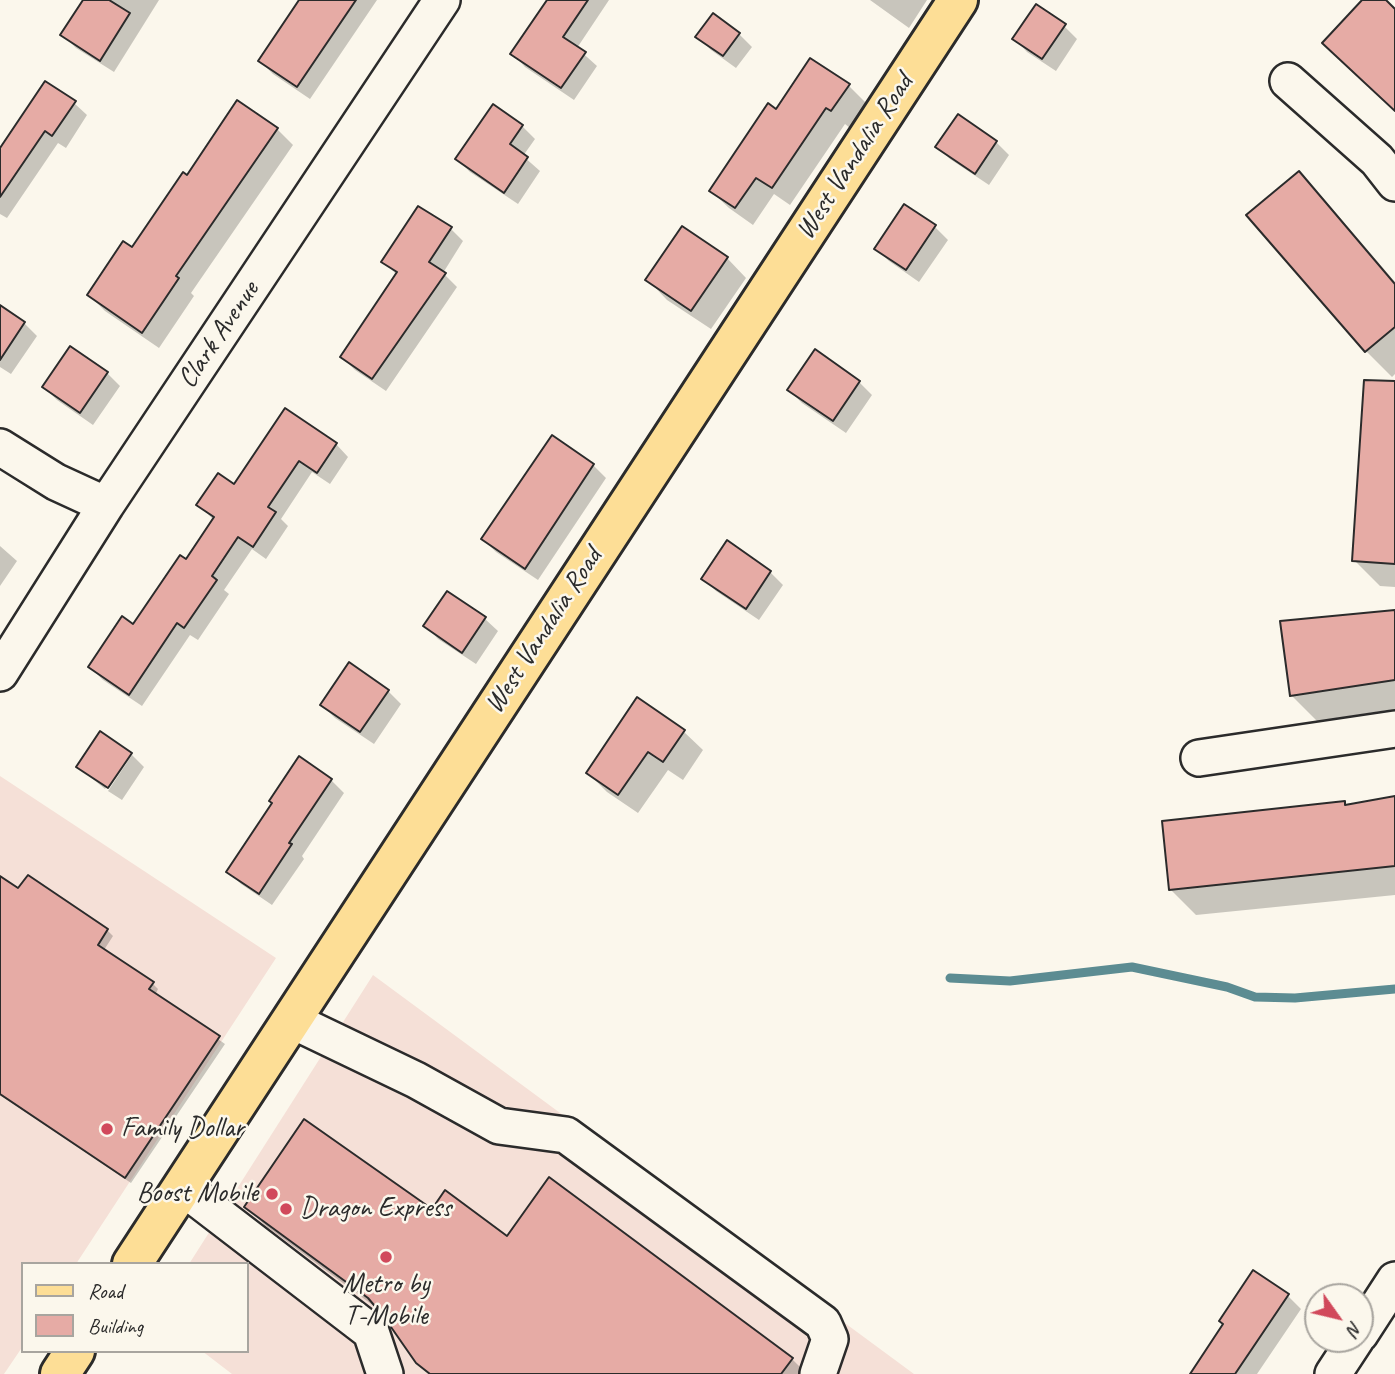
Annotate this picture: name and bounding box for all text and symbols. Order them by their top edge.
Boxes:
street label: West Vandalia Road [789,68,921,246]
street label: Clark Avenue [171,275,267,395]
street label: West Vandalia Road [478,542,610,720]
place label: Family Dollar [121,1112,244,1146]
marker: Family Dollar [99,1121,115,1137]
place label: Boost Mobile [137,1177,258,1211]
marker: Boost Mobile [264,1186,280,1202]
place label: Dragon Express [300,1192,451,1226]
marker: Dragon Express [278,1201,294,1217]
marker: Metro by T-Mobile [378,1249,394,1265]
legend [21,1262,248,1353]
place label: Metro by T-Mobile [343,1268,429,1334]
text: Road [88,1278,123,1304]
north arrow [1304,1283,1374,1353]
text: Building [88,1313,143,1339]
text: N [1342,1317,1368,1340]

